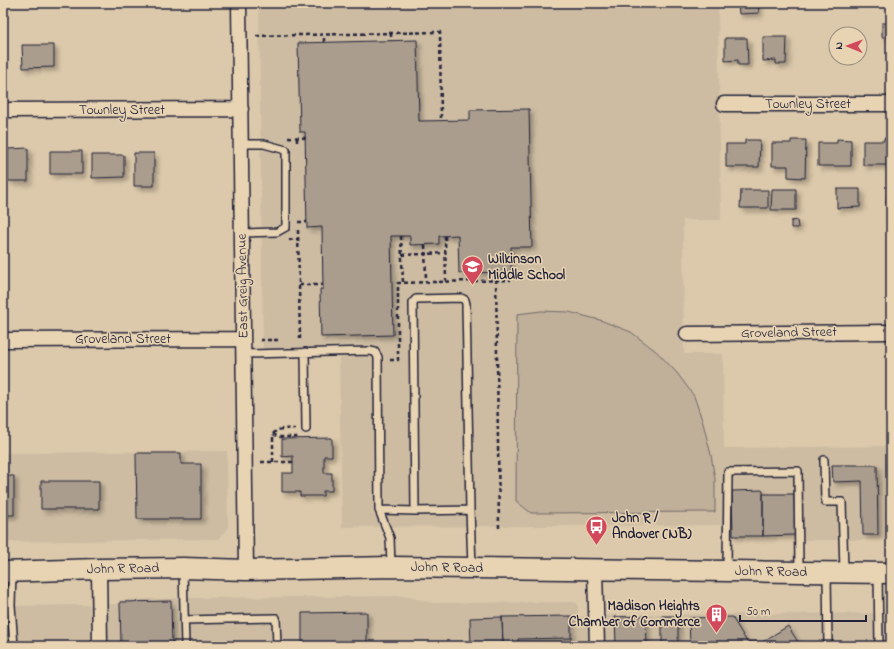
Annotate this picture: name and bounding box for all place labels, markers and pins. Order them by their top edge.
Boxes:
place label: Wilkinson Middle School [488,249,566,286]
school or university icon: Wilkinson Middle School [460,254,486,287]
place label: John R / Andover (NB) [612,508,692,545]
bus stop icon: John R / Andover (NB) [584,513,610,546]
place label: Madison Heights Chamber of Commerce [569,596,701,633]
building icon: Madison Heights Chamber of Commerce [703,601,729,634]

